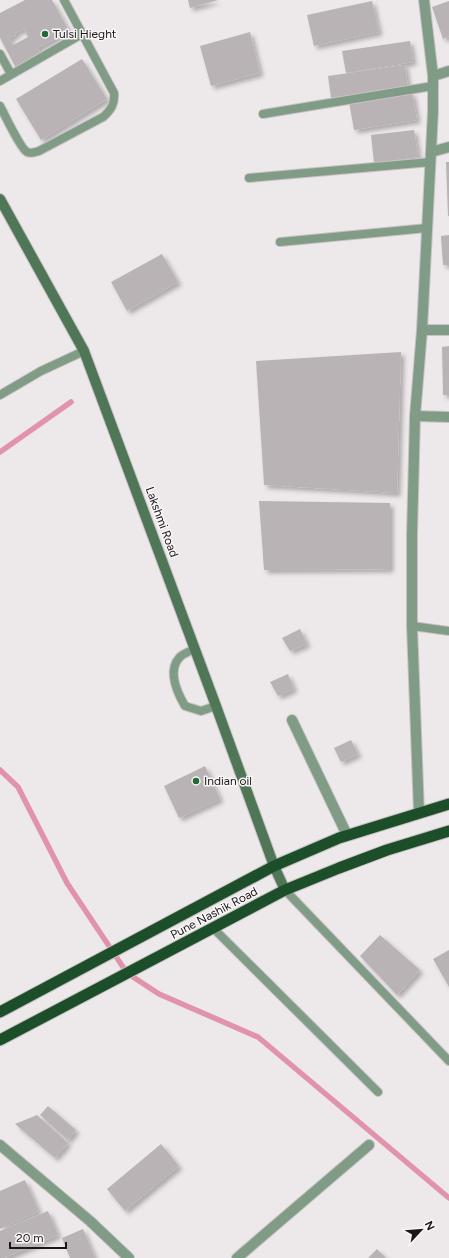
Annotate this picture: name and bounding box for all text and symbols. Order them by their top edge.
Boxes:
place label: Tulsi Hieght [53,27,117,41]
marker: Tulsi Hieght [40,29,50,39]
street label: Lakshmi Road [143,485,181,559]
place label: Indian oil [204,774,252,788]
marker: Indian oil [191,776,201,786]
street label: Pune Nashik Road [168,884,260,942]
north arrow [401,1210,441,1250]
text: N [422,1219,437,1233]
scale bar [10,1224,66,1250]
text: 20 m [16,1231,44,1245]

